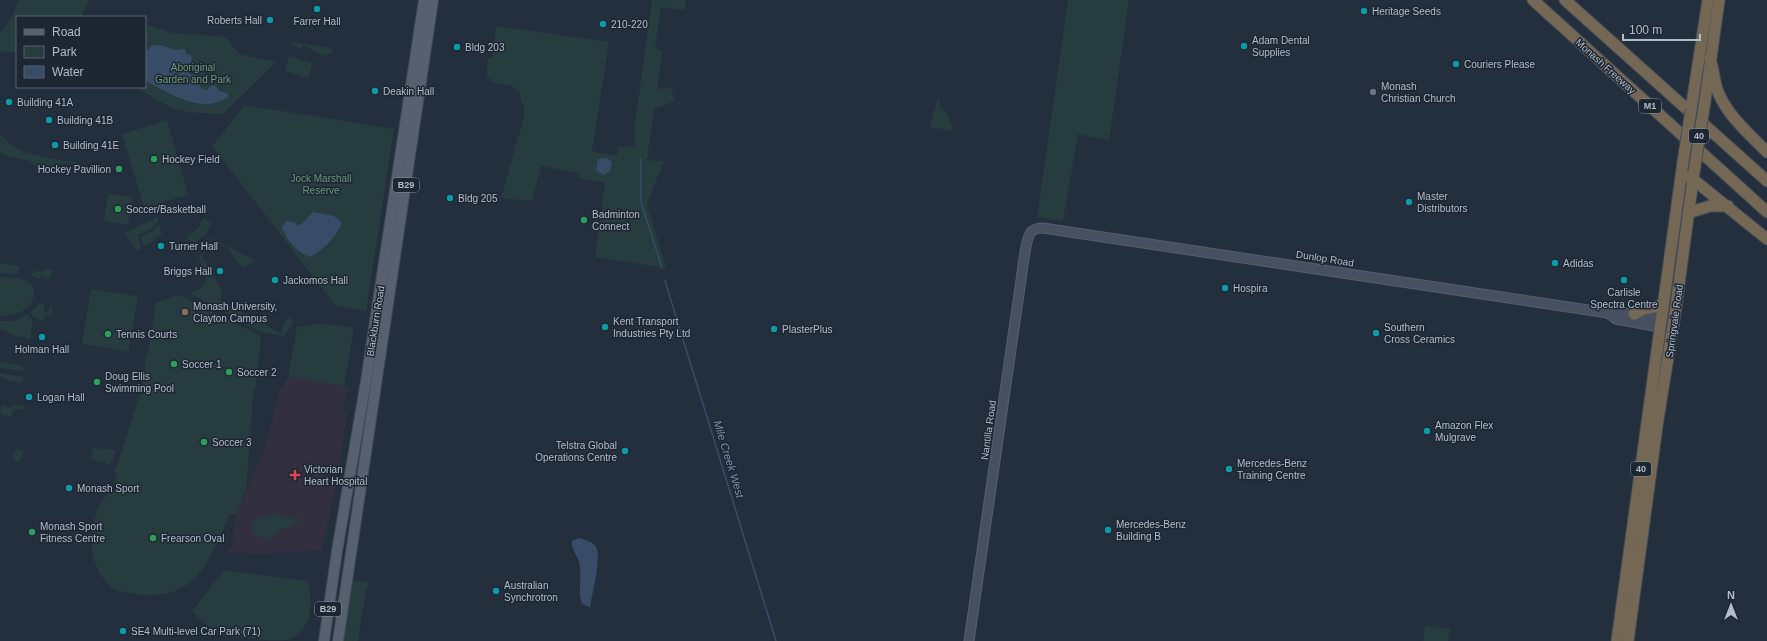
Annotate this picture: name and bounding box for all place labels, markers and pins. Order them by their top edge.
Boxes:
marker: Farrer Hall [312,4,322,14]
marker: Heritage Seeds [1359,6,1369,16]
place label: Heritage Seeds [1372,6,1441,17]
place label: Roberts Hall [207,15,262,26]
marker: Roberts Hall [265,15,275,25]
place label: Farrer Hall [293,16,341,27]
marker: 210-220 [598,19,608,29]
place label: 210-220 [611,19,648,30]
place label: Adam Dental Supplies [1252,35,1310,58]
marker: Adam Dental Supplies [1239,41,1249,51]
marker: Bldg 203 [452,42,462,52]
place label: Bldg 203 [465,42,505,53]
marker: Couriers Please [1451,59,1461,69]
place label: Couriers Please [1464,59,1536,70]
place label: Monash Christian Church [1381,81,1455,104]
marker: Deakin Hall [370,86,380,96]
place label: Deakin Hall [383,86,434,97]
marker: Monash Christian Church [1368,87,1378,97]
marker: Building 41A [4,97,14,107]
place label: Building 41A [17,97,73,108]
marker: Building 41B [44,115,54,125]
place label: Building 41B [57,115,113,126]
marker: Building 41E [50,140,60,150]
place label: Building 41E [63,140,119,151]
marker: Hockey Field [149,154,159,164]
place label: Hockey Field [162,154,220,165]
place label: Hockey Pavillion [38,164,111,175]
marker: Hockey Pavillion [114,164,124,174]
place label: Master Distributors [1417,191,1468,214]
marker: Bldg 205 [445,193,455,203]
place label: Bldg 205 [458,193,498,204]
marker: Master Distributors [1404,197,1414,207]
marker: Soccer/Basketball [113,204,123,214]
place label: Soccer/Basketball [126,204,206,215]
place label: Badminton Connect [592,209,640,232]
marker: Badminton Connect [579,215,589,225]
marker: Turner Hall [156,241,166,251]
place label: Turner Hall [169,241,218,252]
marker: Adidas [1550,258,1560,268]
place label: Adidas [1563,258,1594,269]
place label: Briggs Hall [164,266,212,277]
marker: Briggs Hall [215,266,225,276]
marker: Jackomos Hall [270,275,280,285]
place label: Jackomos Hall [283,275,348,286]
marker: Carlisle Spectra Centre [1619,275,1629,285]
marker: Hospira [1220,283,1230,293]
place label: Hospira [1233,283,1268,294]
place label: Carlisle Spectra Centre [1590,287,1658,310]
place label: Monash University, Clayton Campus [193,301,277,324]
marker: Monash University, Clayton Campus [180,307,190,317]
place label: Kent Transport Industries Pty Ltd [613,316,690,339]
marker: Kent Transport Industries Pty Ltd [600,322,610,332]
place label: Southern Cross Ceramics [1384,322,1455,345]
marker: PlasterPlus [769,324,779,334]
place label: PlasterPlus [782,324,833,335]
marker: Southern Cross Ceramics [1371,328,1381,338]
marker: Tennis Courts [103,329,113,339]
place label: Tennis Courts [116,329,177,340]
marker: Holman Hall [37,332,47,342]
place label: Holman Hall [15,344,69,355]
marker: Soccer 1 [169,359,179,369]
place label: Soccer 1 [182,359,222,370]
marker: Soccer 2 [224,367,234,377]
place label: Soccer 2 [237,367,277,378]
place label: Doug Ellis Swimming Pool [105,371,174,394]
marker: Doug Ellis Swimming Pool [92,377,102,387]
marker: Logan Hall [24,392,34,402]
place label: Logan Hall [37,392,85,403]
place label: Amazon Flex Mulgrave [1435,420,1493,443]
marker: Amazon Flex Mulgrave [1422,426,1432,436]
marker: Soccer 3 [199,437,209,447]
place label: Soccer 3 [212,437,252,448]
place label: Telstra Global Operations Centre [535,440,617,463]
marker: Telstra Global Operations Centre [620,446,630,456]
place label: Mercedes-Benz Training Centre [1237,458,1307,481]
place label: Victorian Heart Hospital [304,464,367,487]
marker: Mercedes-Benz Training Centre [1224,464,1234,474]
marker: Victorian Heart Hospital [289,469,301,481]
marker: Monash Sport [64,483,74,493]
place label: Monash Sport [77,483,139,494]
place label: Mercedes-Benz Building B [1116,519,1186,542]
place label: Monash Sport Fitness Centre [40,521,105,544]
marker: Mercedes-Benz Building B [1103,525,1113,535]
marker: Monash Sport Fitness Centre [27,527,37,537]
marker: Frearson Oval [148,533,158,543]
place label: Frearson Oval [161,533,224,544]
place label: Australian Synchrotron [504,580,558,603]
marker: Australian Synchrotron [491,586,501,596]
marker: SE4 Multi-level Car Park (71) [118,626,128,636]
place label: SE4 Multi-level Car Park (71) [131,626,260,637]

